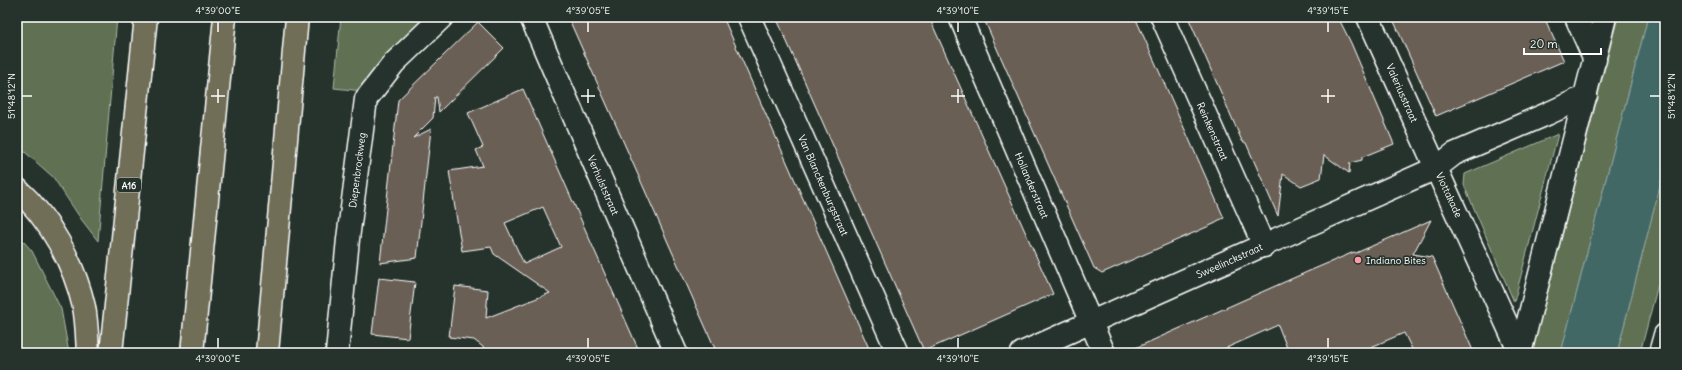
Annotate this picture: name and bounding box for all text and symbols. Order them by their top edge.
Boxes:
text: 4°39'00"E [196,4,241,17]
text: 4°39'05"E [566,4,610,17]
text: 4°39'10"E [937,4,979,17]
text: 4°39'15"E [1307,4,1349,17]
scale bar [1524,30,1601,56]
text: 20 m [1530,36,1558,51]
street label: Valeriusstraat [1383,62,1421,125]
text: 51°48'12"N [5,73,18,119]
text: 51°48'12"N [1665,73,1678,119]
street label: Reinkenstraat [1194,100,1232,163]
street label: Diepenbrockweg [346,132,368,209]
street label: Van Blanckenburgstraat [796,133,852,238]
street label: Hollanderstraat [1012,150,1052,221]
street label: Verhulststraat [585,153,622,217]
street label: Viottakade [1433,170,1465,220]
road number: A16 [117,178,141,192]
street label: Sweelinckstraat [1194,240,1265,281]
place label: Indiano Bites [1366,254,1426,267]
marker: Indiano Bites [1353,255,1363,265]
text: 4°39'00"E [196,352,241,365]
text: 4°39'05"E [566,352,610,365]
text: 4°39'10"E [937,352,979,365]
text: 4°39'15"E [1307,352,1349,365]

